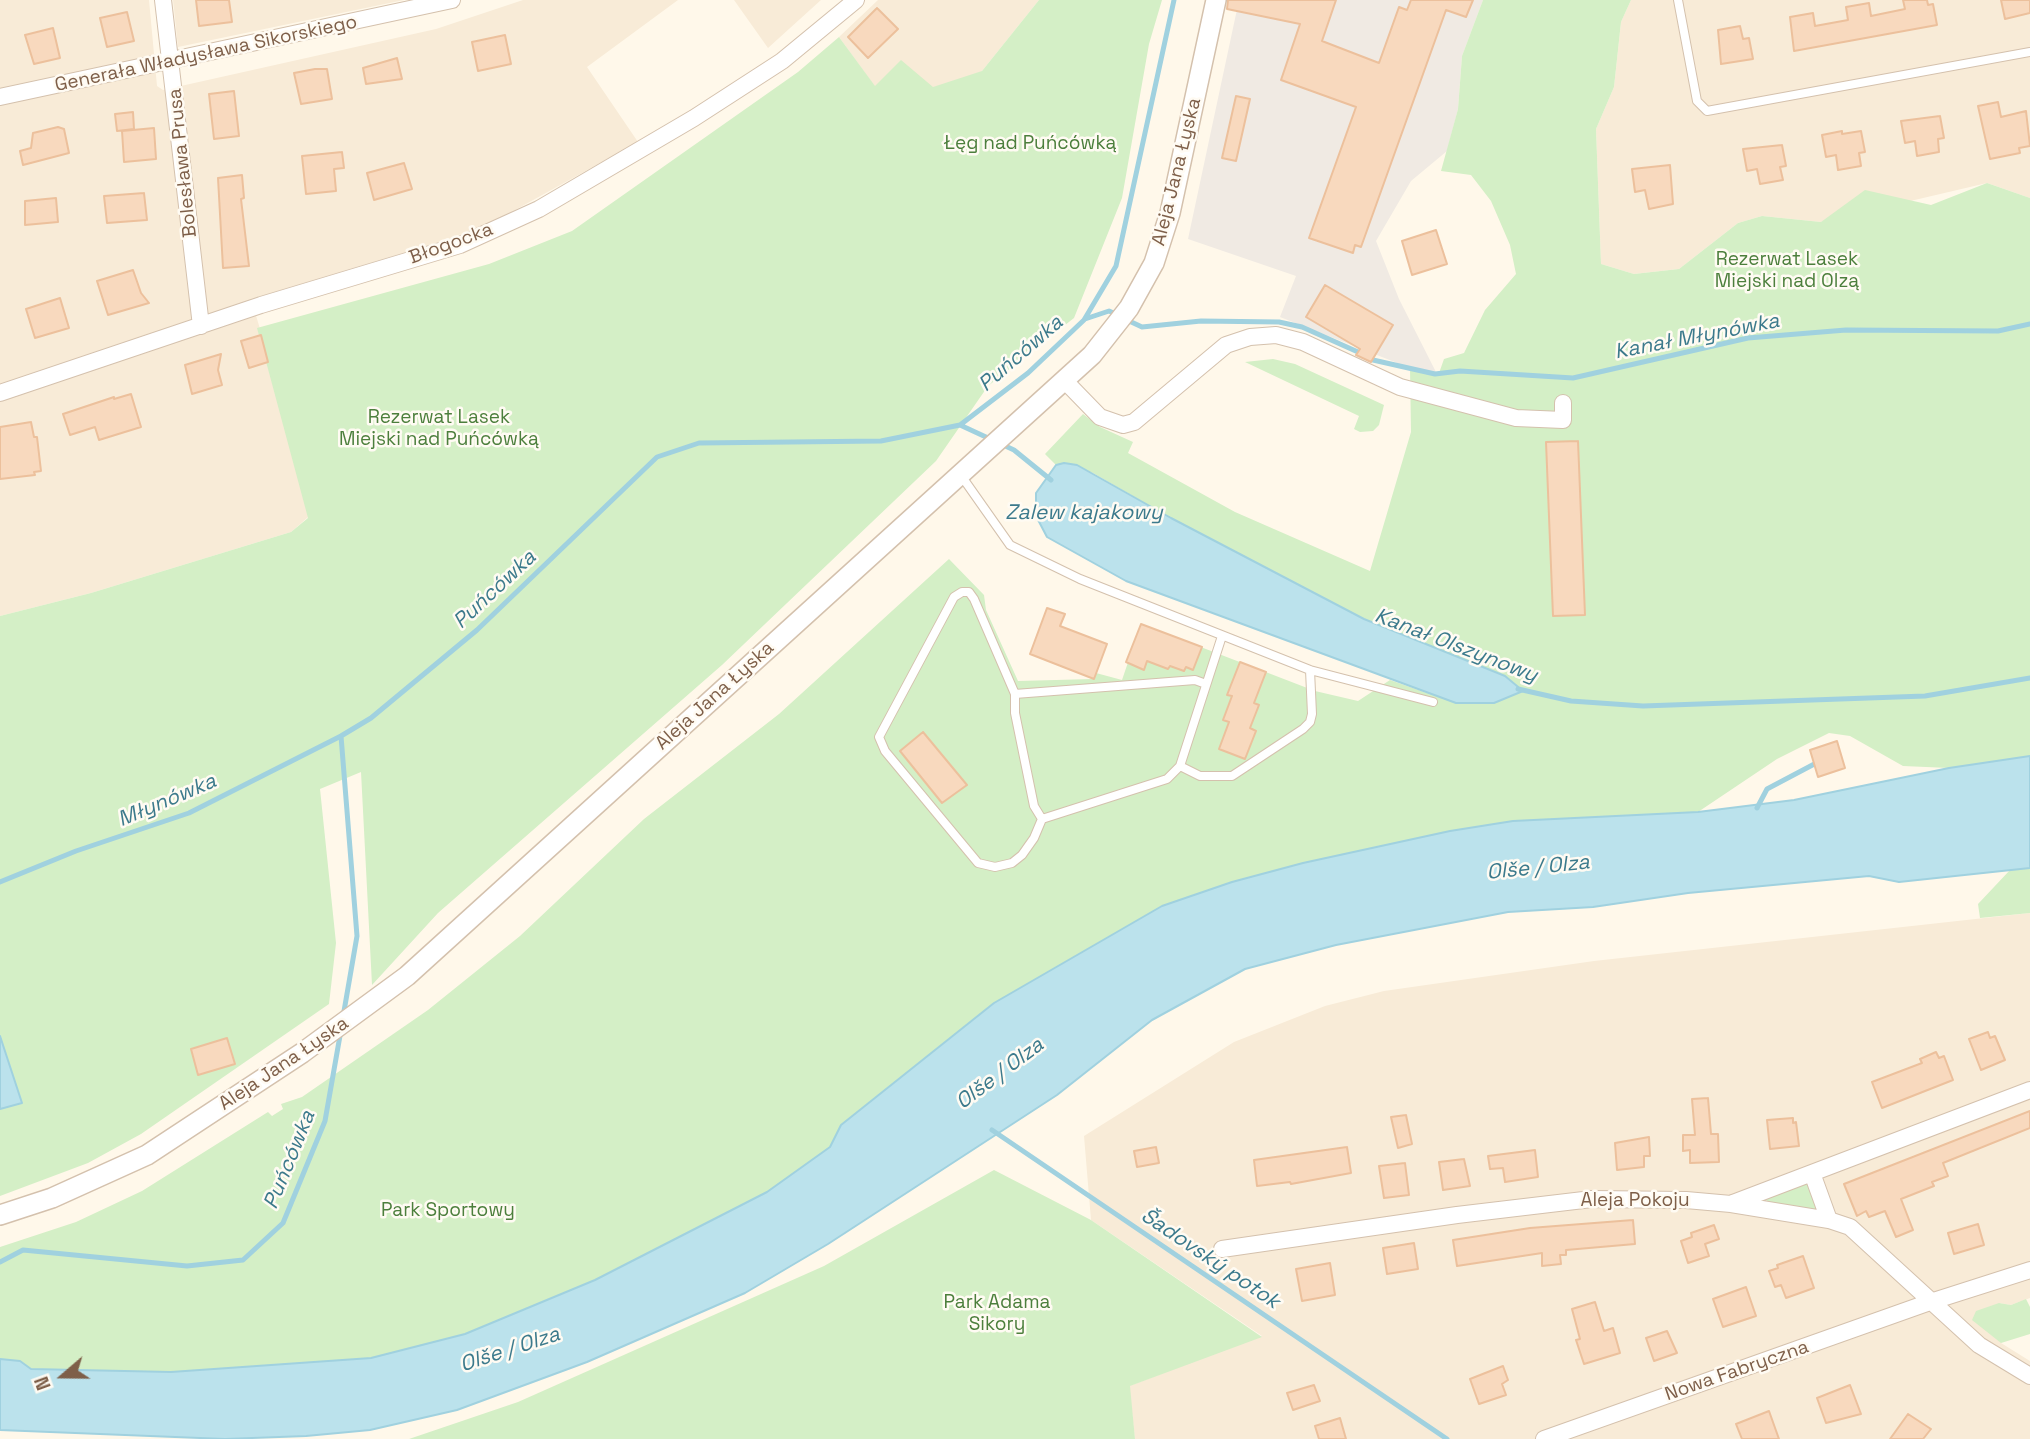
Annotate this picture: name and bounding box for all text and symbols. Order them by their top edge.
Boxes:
street label: Generała Władysława Sikorskiego [53,11,359,97]
street label: Bolesława Prusa [164,87,202,239]
street label: Aleja Jana Łyska [1148,96,1206,248]
park label: Łęg nad Puńcówką [944,133,1116,155]
street label: Błogocka [406,218,496,270]
park label: Rezerwat Lasek Miejski nad Olzą [1715,249,1859,293]
water label: Kanał Młynówka [1613,309,1781,365]
water label: Puńcówka [974,310,1068,398]
park label: Rezerwat Lasek Miejski nad Puńcówką [339,407,539,451]
water label: Zalew kajakowy [1005,500,1163,526]
water label: Puńcówka [449,545,541,635]
water label: Kanał Olszynowy [1371,603,1541,689]
street label: Aleja Jana Łyska [651,637,779,755]
water label: Młynówka [114,769,220,833]
water label: Olše / Olza [1485,850,1591,886]
street label: Aleja Jana Łyska [215,1012,353,1116]
water label: Olše / Olza [951,1033,1049,1115]
water label: Puńcówka [259,1107,321,1213]
street label: Aleja Pokoju [1580,1190,1690,1212]
park label: Park Sportowy [381,1200,515,1222]
water label: Šadovský potok [1136,1203,1284,1315]
park label: Park Adama Sikory [944,1292,1050,1336]
water label: Olše / Olza [457,1322,563,1378]
street label: Nowa Fabryczna [1662,1336,1812,1406]
north arrow [28,1341,98,1411]
text: N [29,1373,57,1394]

